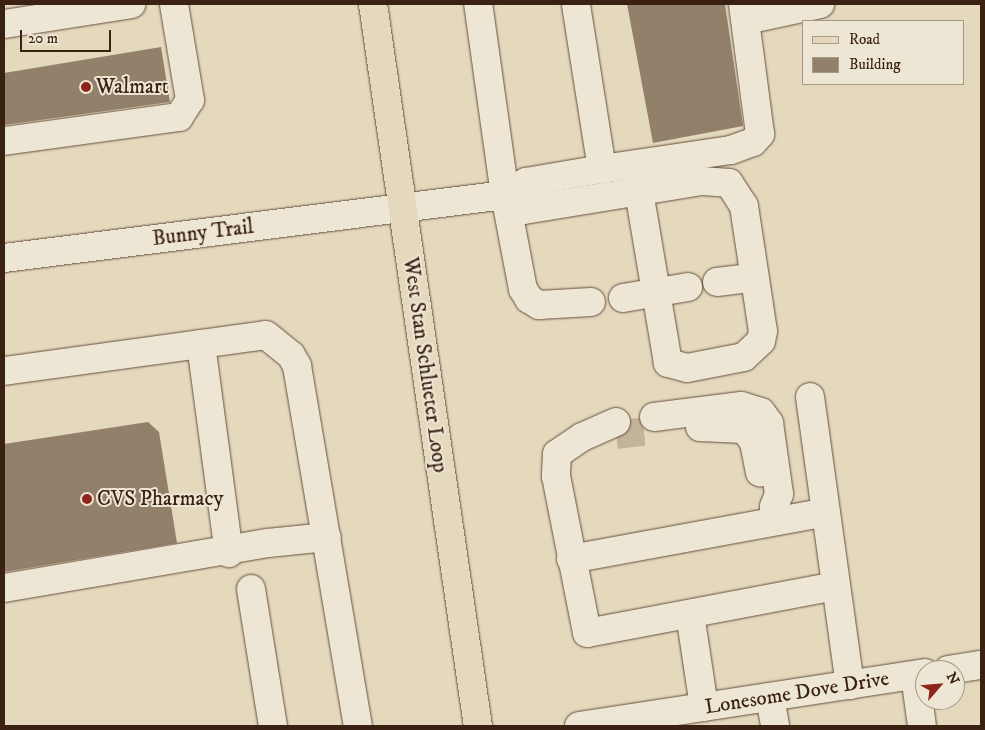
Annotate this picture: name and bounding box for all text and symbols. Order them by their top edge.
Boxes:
scale bar [22,20,114,52]
legend [802,20,965,85]
text: 20 m [28,29,58,48]
text: Road [849,30,880,49]
text: Building [849,55,901,74]
place label: Walmart [96,74,168,100]
marker: Walmart [80,81,92,93]
street label: Bunny Trail [151,214,255,252]
street label: West Stan Schlueter Loop [397,256,453,474]
place label: CVS Pharmacy [97,486,223,512]
marker: CVS Pharmacy [81,493,93,505]
north arrow [915,660,965,710]
street label: Lonesome Dove Drive [703,666,891,720]
text: N [942,669,963,688]

